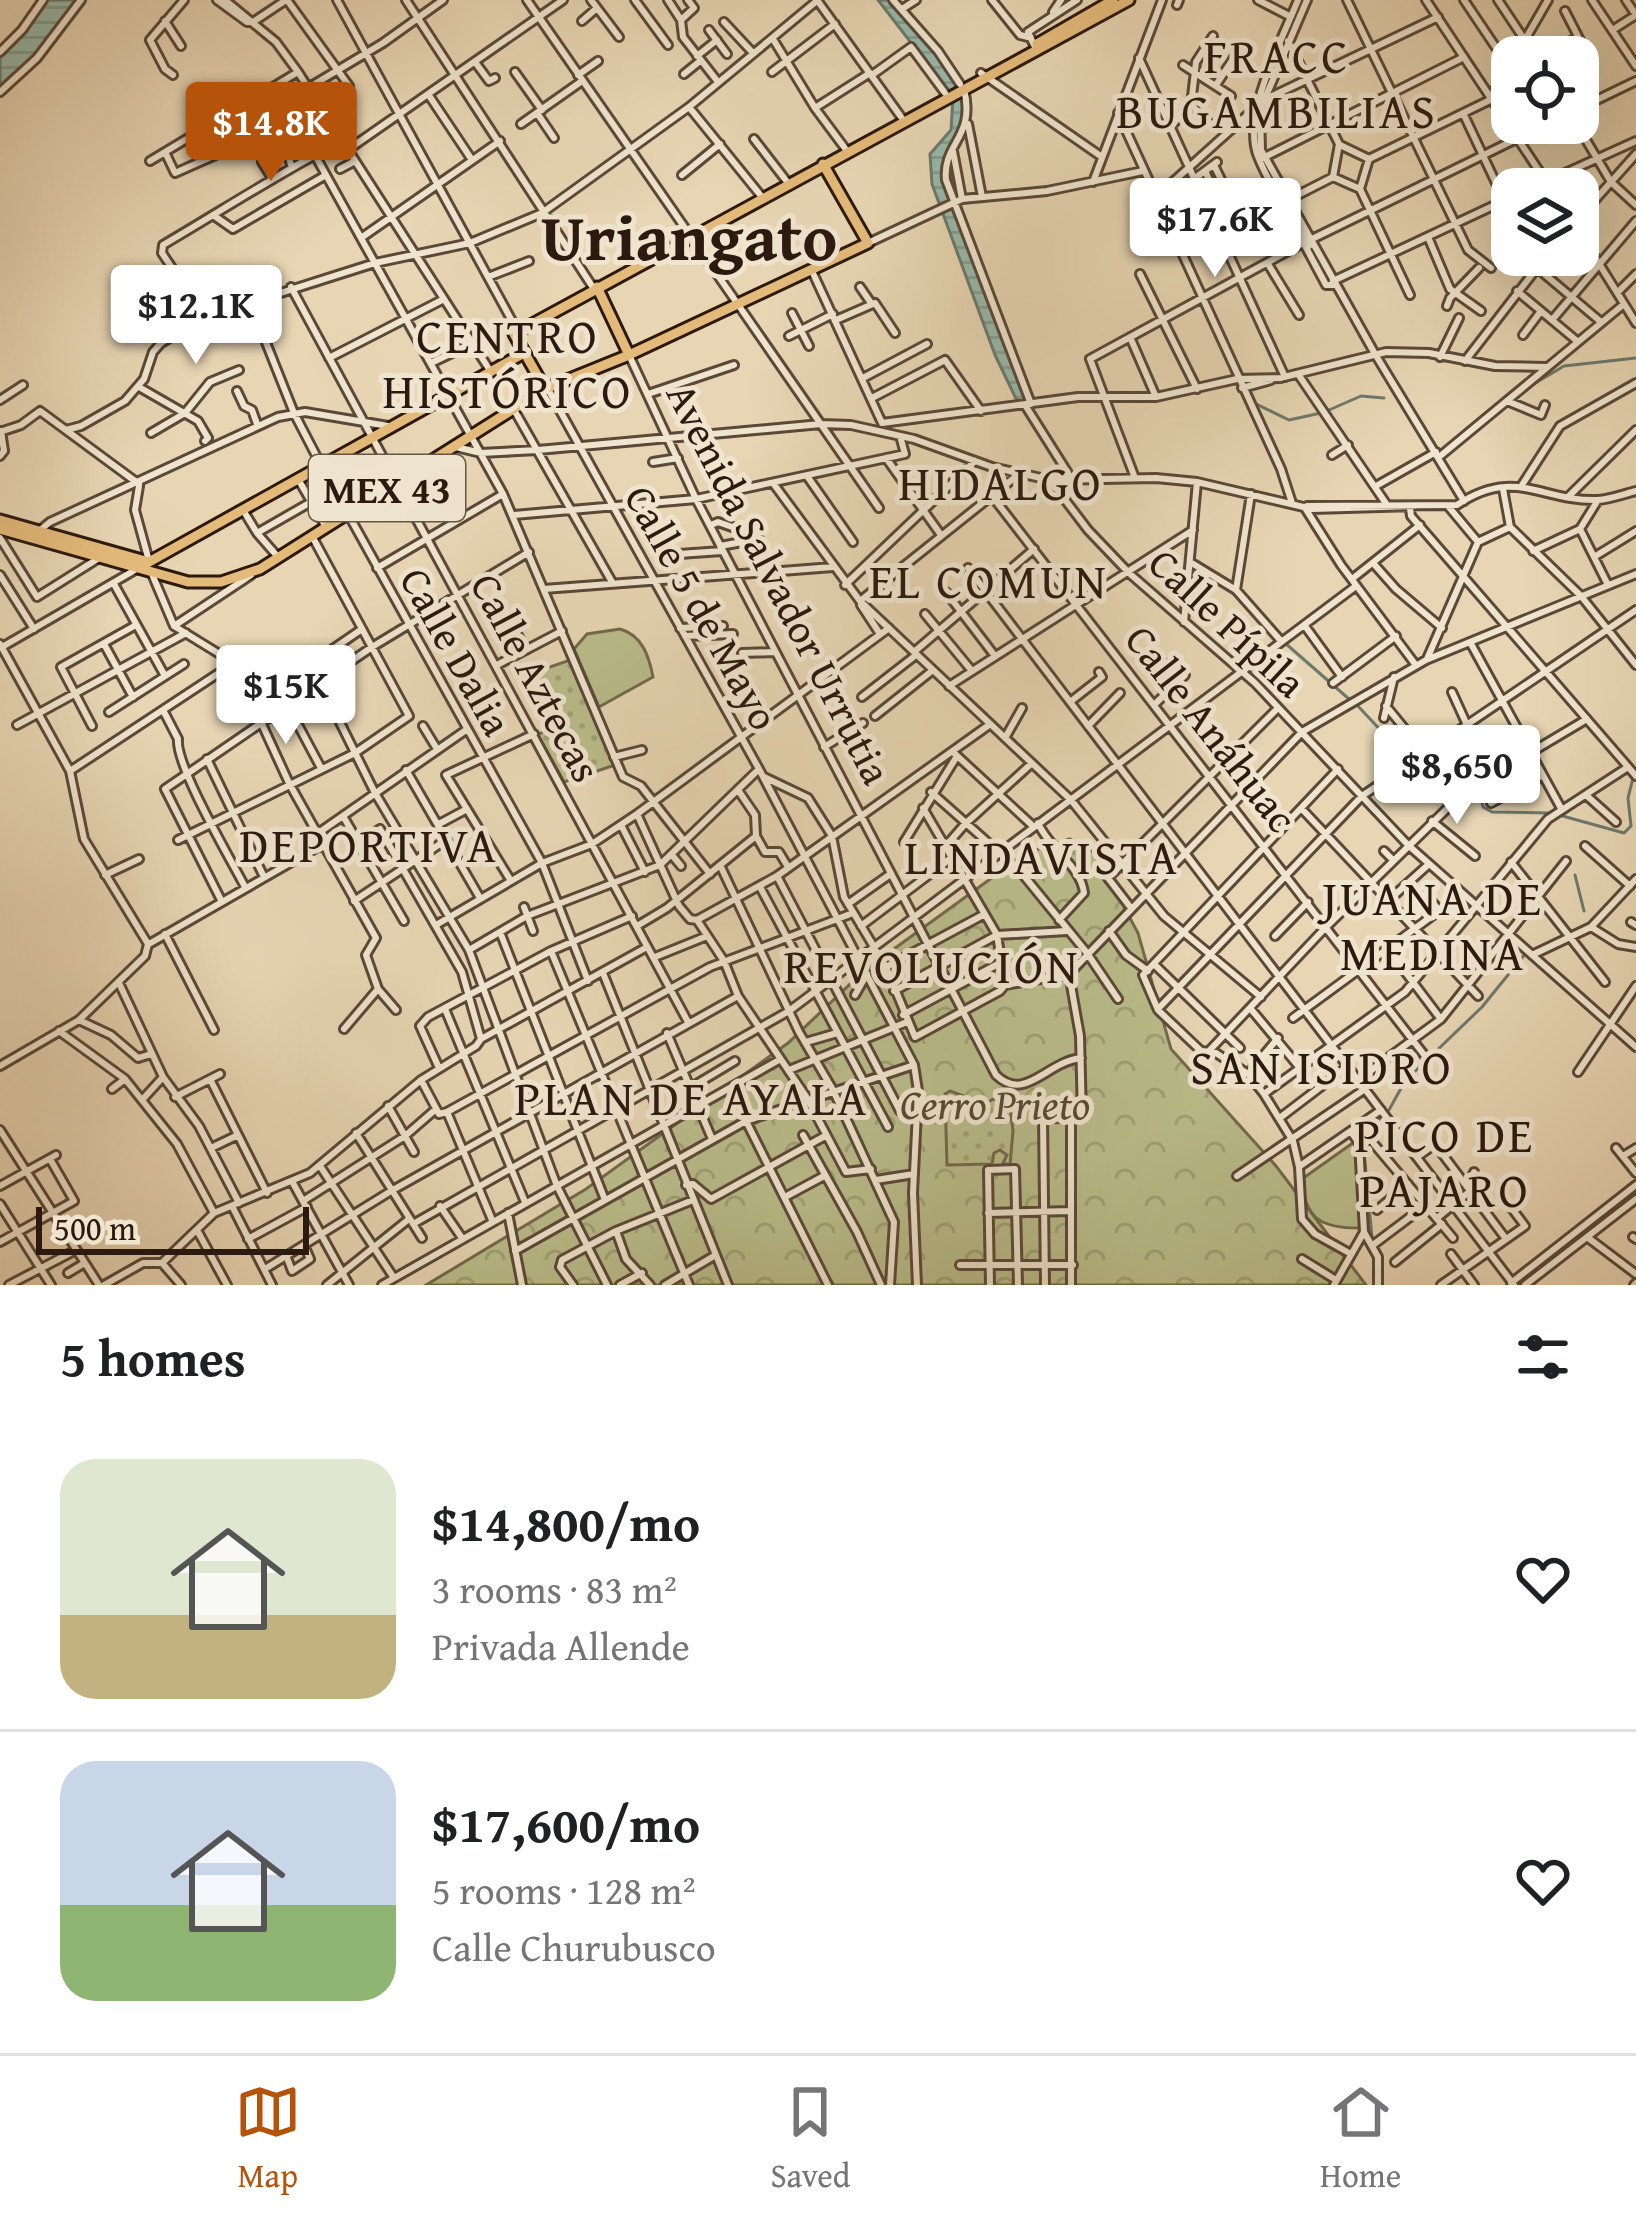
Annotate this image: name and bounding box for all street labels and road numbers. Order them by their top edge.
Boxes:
street label: Avenida Salvador Urrutia [652,371,908,795]
road number: MEX 43 [309,455,465,521]
street label: Calle 5 de Mayo [610,473,796,741]
street label: Calle Pípila [1136,533,1320,711]
street label: Calle Dalia [386,556,528,746]
street label: Calle Aztecas [456,562,618,792]
street label: Calle Anáhuac [1111,611,1313,845]

